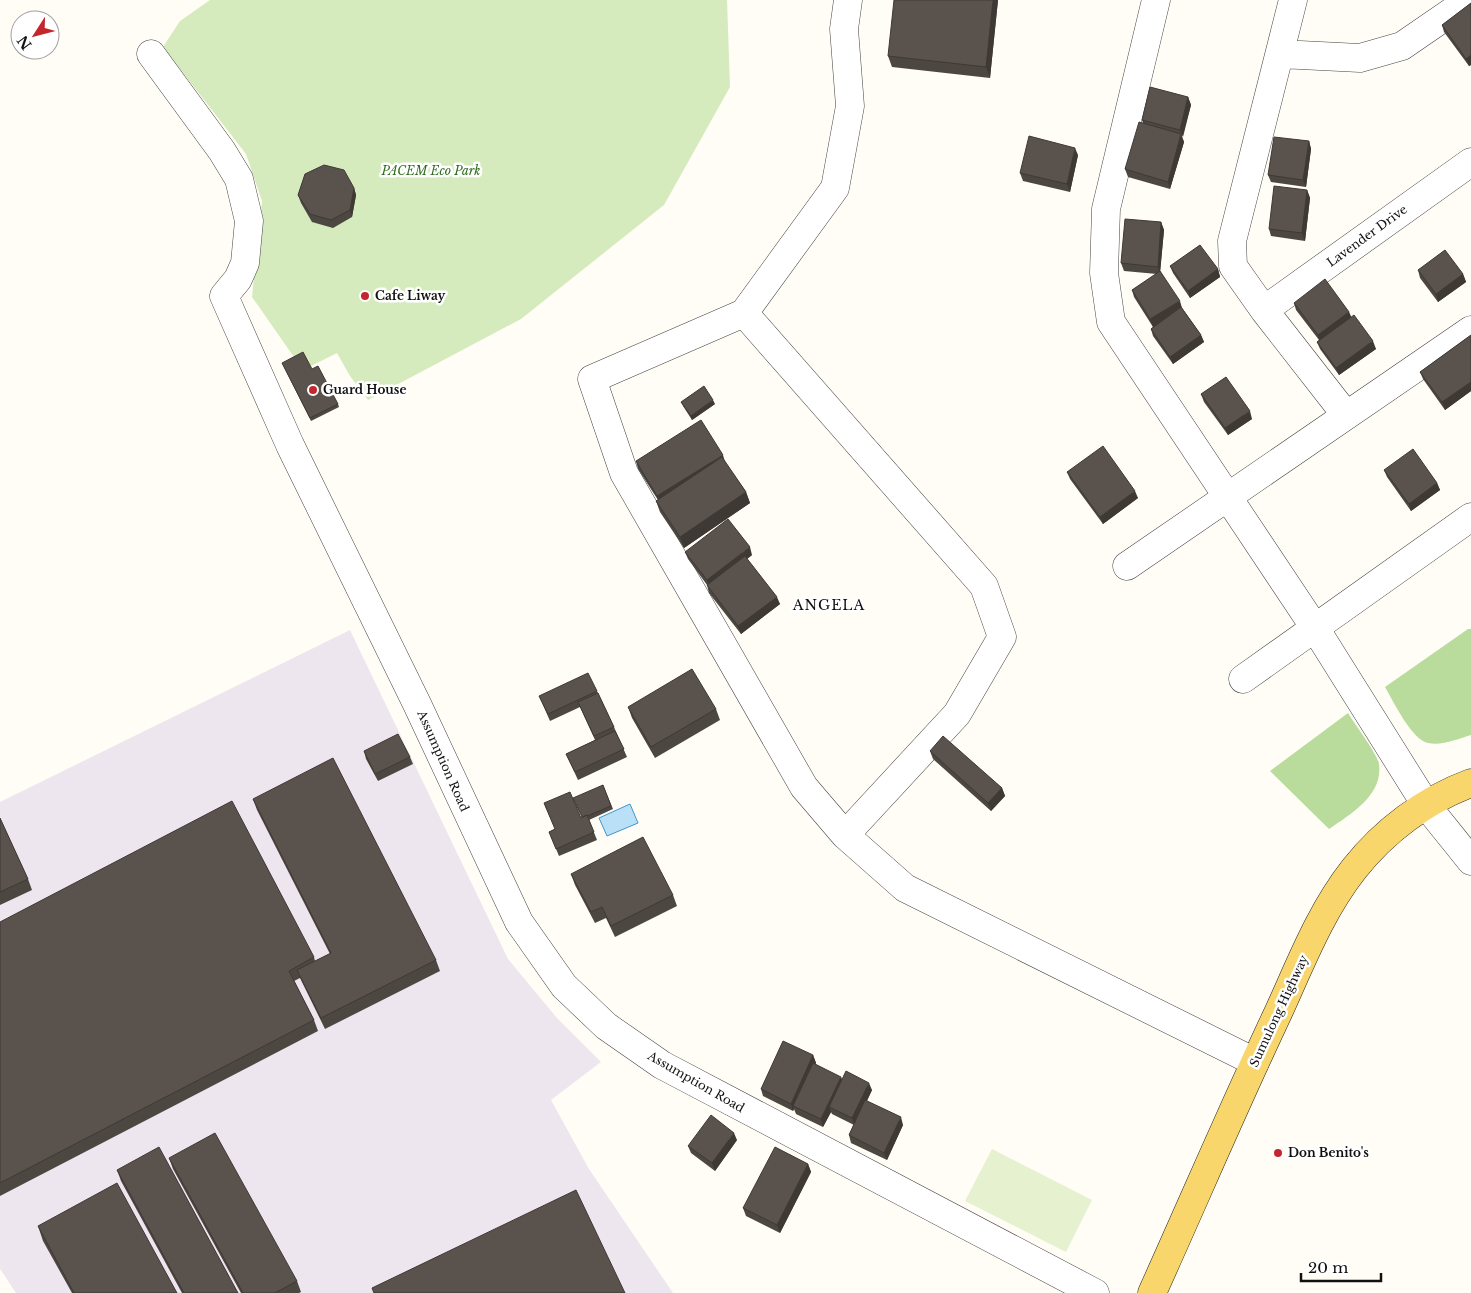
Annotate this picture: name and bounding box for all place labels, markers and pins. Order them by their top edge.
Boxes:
place label: Cafe Liway [375,288,446,303]
marker: Cafe Liway [359,290,371,302]
place label: Guard House [323,382,406,397]
marker: Guard House [307,384,319,396]
place label: Don Benito's [1288,1145,1369,1160]
marker: Don Benito's [1272,1147,1284,1159]

